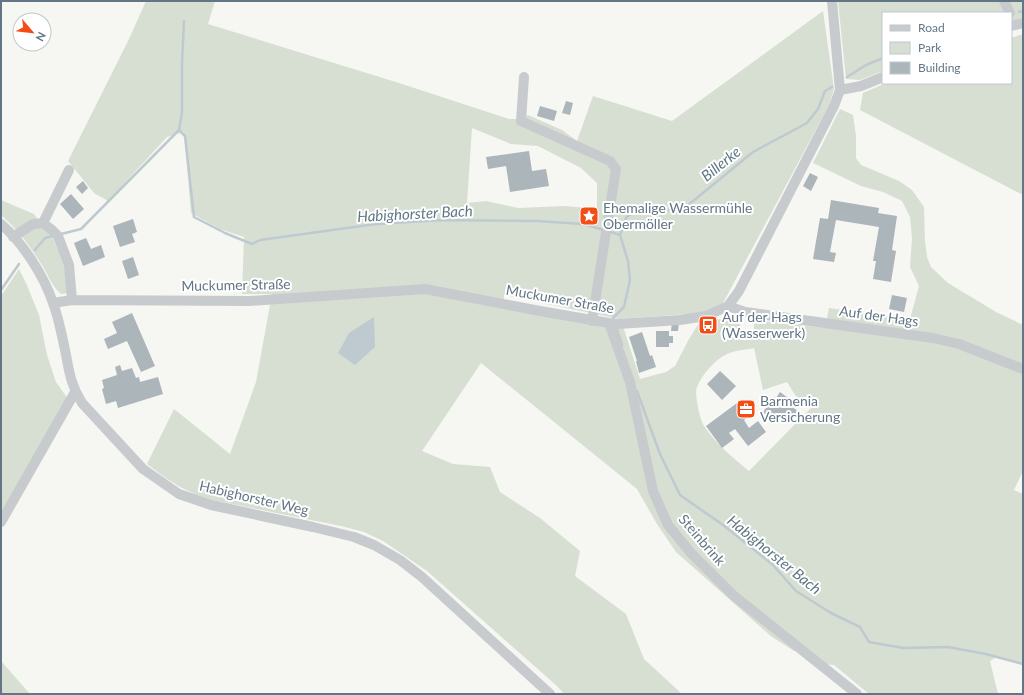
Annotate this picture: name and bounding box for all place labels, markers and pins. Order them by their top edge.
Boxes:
place label: Ehemalige Wassermühle Obermöller [603,199,752,232]
place icon: Ehemalige Wassermühle Obermöller [578,205,600,227]
place label: Auf der Hags (Wasserwerk) [722,308,806,341]
bus stop icon: Auf der Hags (Wasserwerk) [697,314,719,336]
place label: Barmenia Versicherung [760,392,840,425]
office icon: Barmenia Versicherung [735,398,757,420]

